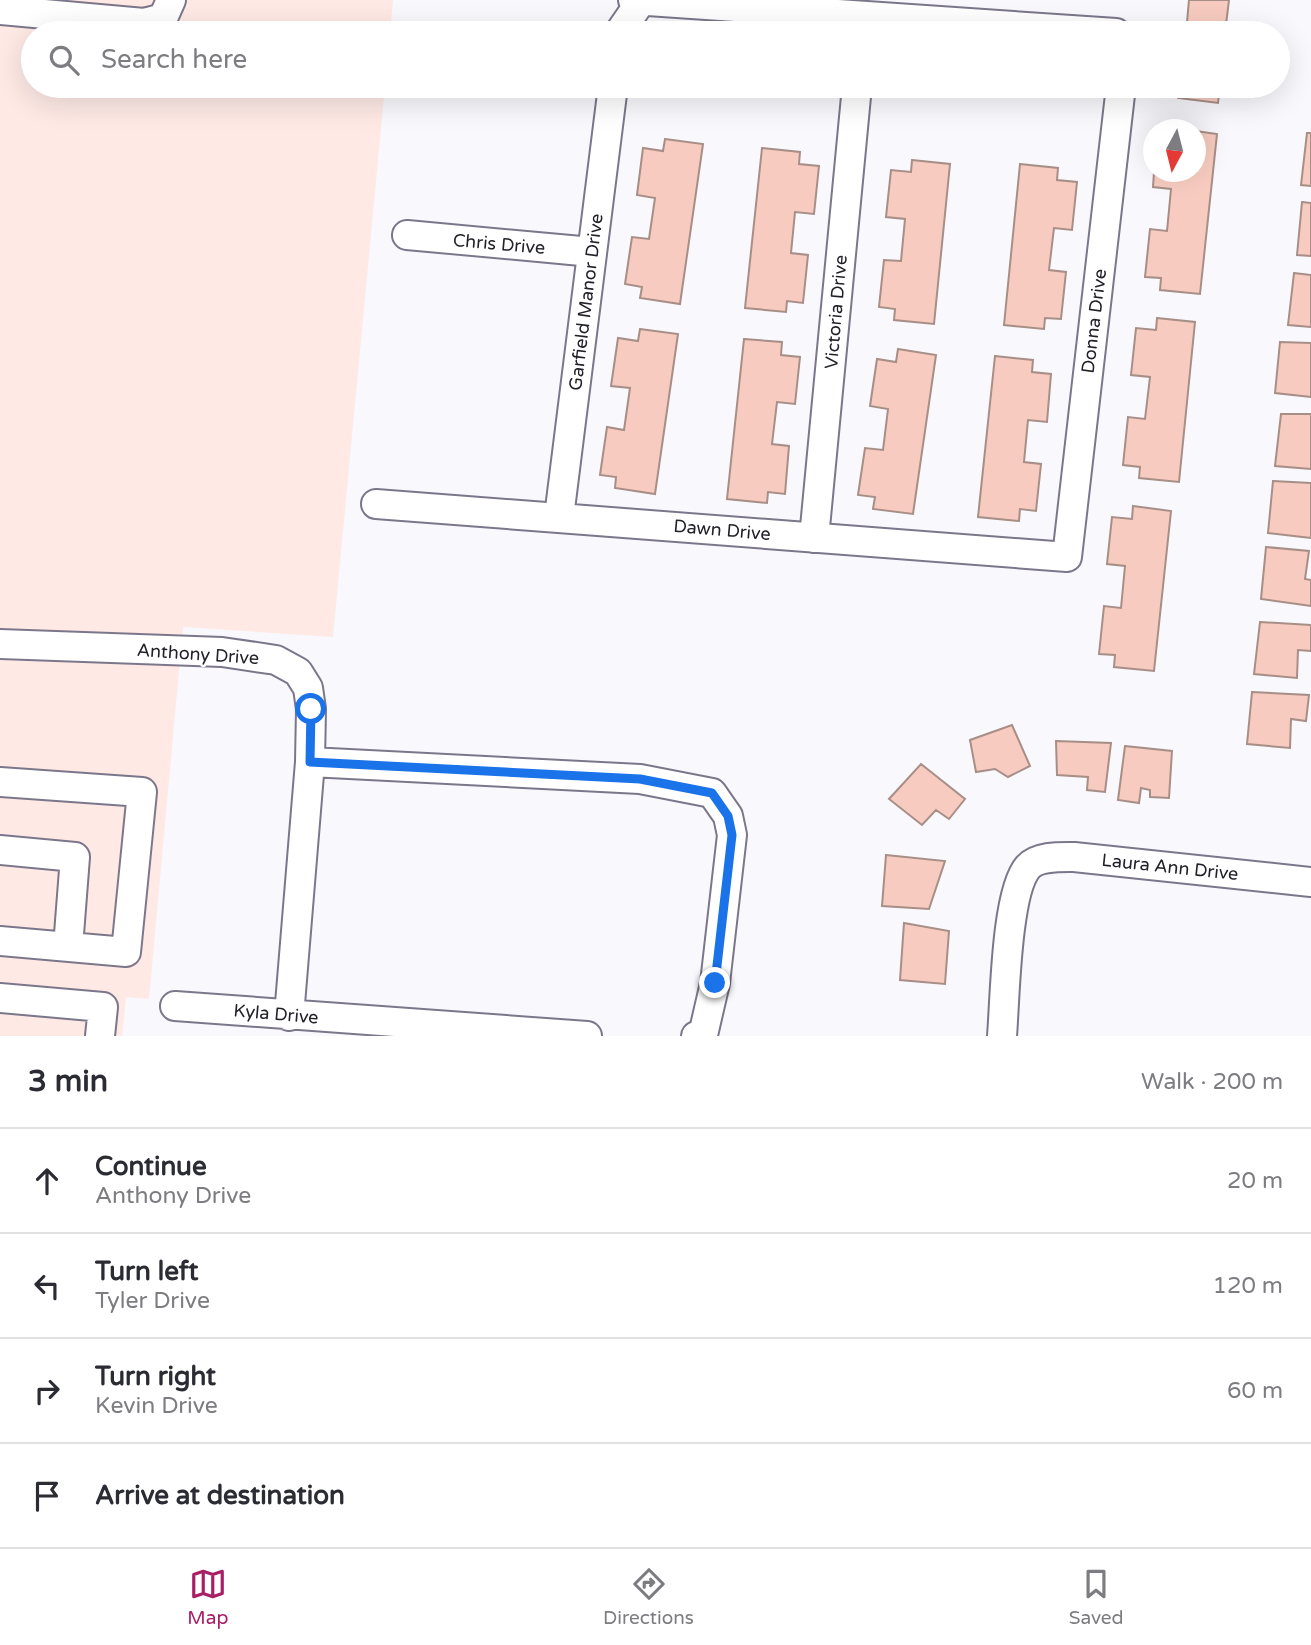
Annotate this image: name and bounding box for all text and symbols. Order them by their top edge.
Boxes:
search box [21,21,1290,98]
icon: search [45,41,83,79]
text: Search here [101,44,247,75]
north arrow [1143,119,1206,182]
street label: Garfield Manor Drive [564,212,608,392]
street label: Chris Drive [452,229,546,259]
street label: Victoria Drive [820,254,852,370]
street label: Donna Drive [1077,267,1111,375]
street label: Dawn Drive [672,515,772,545]
street label: Anthony Drive [136,639,260,669]
route start [295,693,326,724]
street label: Laura Ann Drive [1101,849,1239,885]
route end [699,967,730,998]
street label: Kyla Drive [233,999,319,1029]
text: 3 min [28,1063,108,1100]
text: Walk · 200 m [1141,1068,1283,1096]
text: Continue [95,1151,207,1182]
icon: ahead [28,1162,66,1200]
text: 20 m [1227,1167,1283,1195]
text: Anthony Drive [95,1182,251,1210]
text: Turn left [95,1256,198,1287]
icon: left [28,1267,66,1305]
text: 120 m [1213,1272,1283,1300]
text: Tyler Drive [95,1287,210,1315]
text: Turn right [95,1361,216,1392]
icon: right [28,1372,66,1410]
text: 60 m [1227,1377,1283,1405]
text: Kevin Drive [95,1392,218,1420]
icon: arrive [28,1477,66,1515]
text: Arrive at destination [95,1480,345,1511]
tab: Map [187,1565,228,1629]
tab: Directions [603,1565,694,1629]
tab: Saved [1069,1565,1124,1629]

